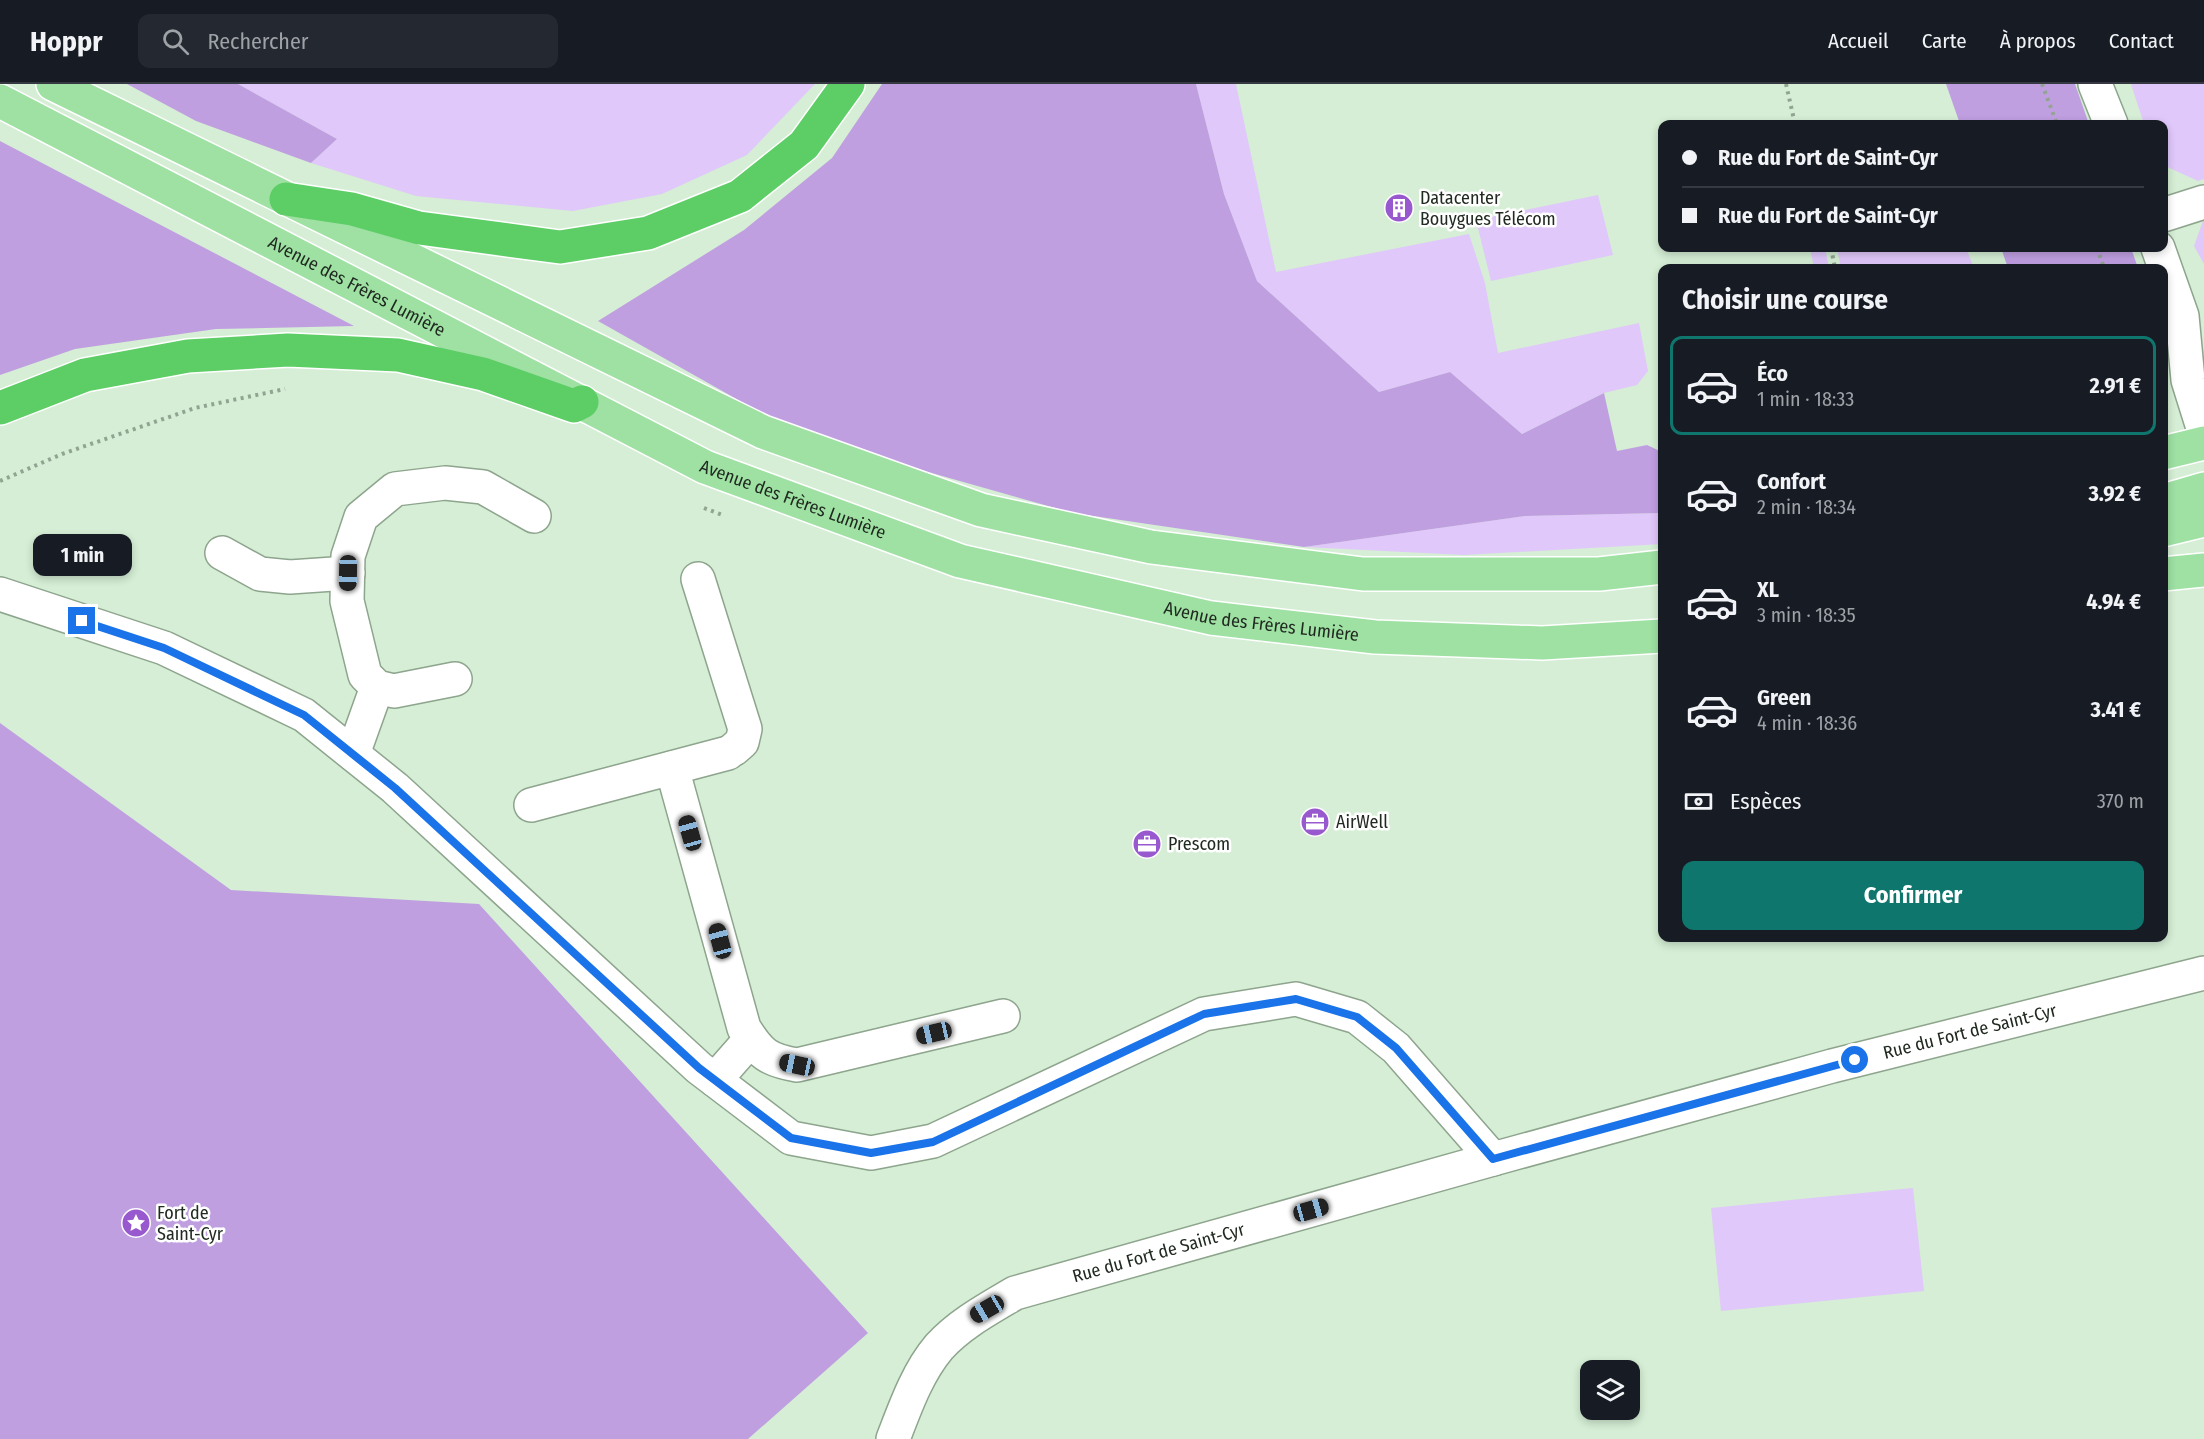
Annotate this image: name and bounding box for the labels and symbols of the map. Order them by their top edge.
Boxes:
place label: Datacenter Bouygues Télécom [1420,187,1556,230]
building icon: Datacenter Bouygues Télécom [1383,192,1415,224]
street label: Avenue des Frères Lumière [264,231,449,341]
street label: Avenue des Frères Lumière [697,455,889,544]
callout: 1 min [32,534,132,576]
car [339,555,357,591]
street label: Avenue des Frères Lumière [1162,597,1360,646]
route end [68,607,95,634]
office icon: AirWell [1299,806,1331,838]
place label: AirWell [1336,811,1388,833]
car [676,813,704,853]
office icon: Prescom [1131,828,1163,860]
place label: Prescom [1168,833,1230,855]
car [707,921,733,961]
street label: Rue du Fort de Saint-Cyr [1881,999,2060,1064]
car [914,1020,954,1046]
route start [1841,1046,1868,1073]
car [778,1052,816,1078]
car [1291,1196,1331,1224]
place label: Fort de Saint-Cyr [157,1202,224,1245]
place icon: Fort de Saint-Cyr [120,1207,152,1239]
street label: Rue du Fort de Saint-Cyr [1070,1218,1248,1287]
car [967,1292,1007,1326]

